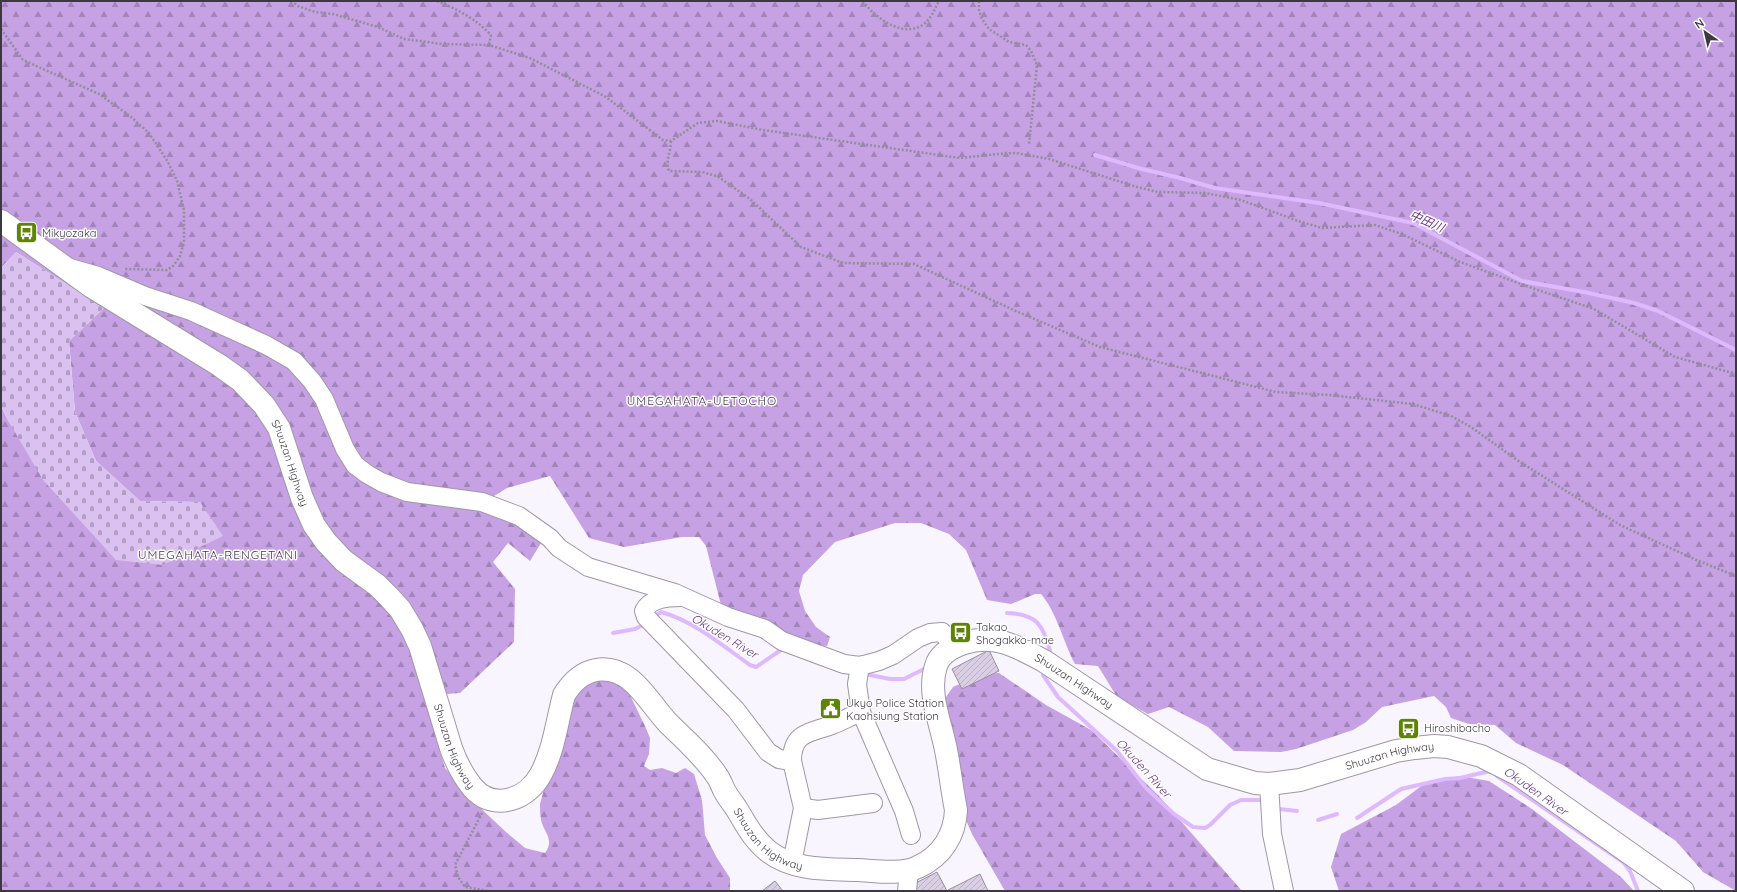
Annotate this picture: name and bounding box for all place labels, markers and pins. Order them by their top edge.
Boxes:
bus stop icon: Mikyozaka [13,220,39,246]
place label: Mikyozaka [42,226,97,240]
bus stop icon: Takao Shogakko-mae [947,620,973,646]
place label: Takao Shogakko-mae [976,620,1054,647]
public building icon: Ukyo Police Station Kaohsiung Station [817,696,843,722]
place label: Ukyo Police Station Kaohsiung Station [846,696,944,723]
bus stop icon: Hiroshibacho [1395,715,1421,741]
place label: Hiroshibacho [1424,721,1491,735]

